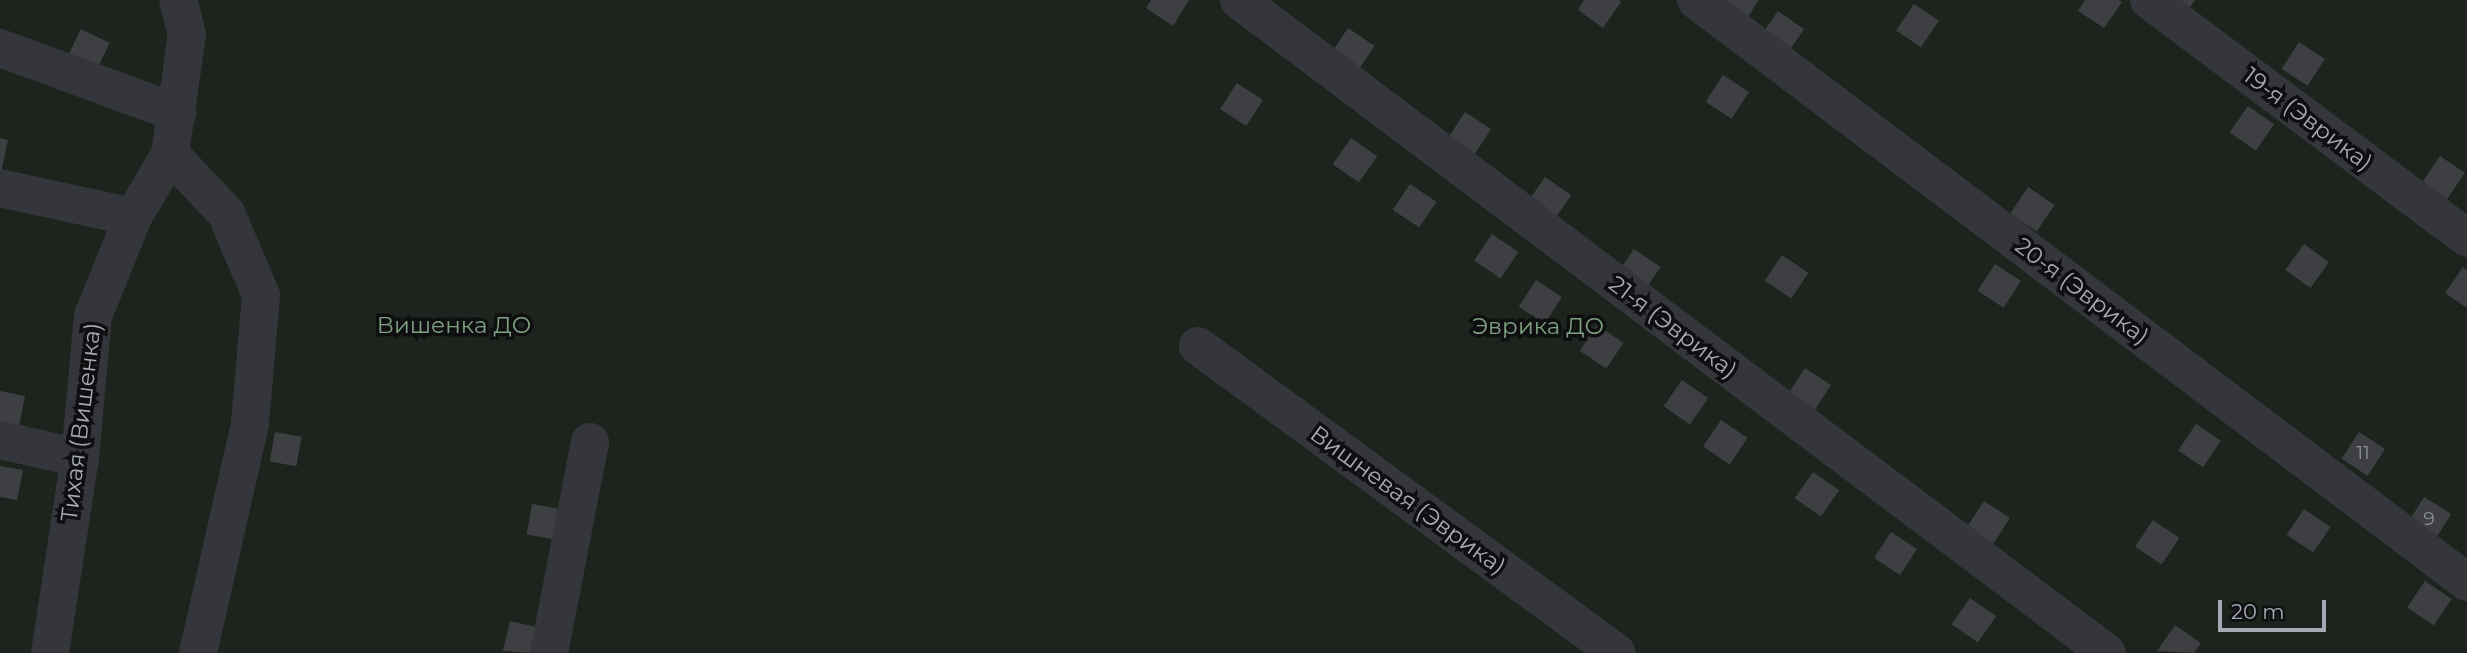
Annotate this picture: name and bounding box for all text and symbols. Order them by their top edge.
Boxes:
street label: 19-я (Эврика) [2238,62,2378,176]
street label: 20-я (Эврика) [2010,232,2154,350]
street label: 21-я (Эврика) [1604,270,1742,384]
park label: Вишенка ДО [377,311,531,339]
park label: Эврика ДО [1472,312,1604,340]
street label: Тихая (Вишенка) [55,321,107,523]
street label: Вишневая (Эврика) [1305,420,1511,580]
house number: 11 [2356,442,2370,464]
house number: 9 [2423,508,2435,530]
scale bar [2222,586,2330,630]
text: 20 m [2231,599,2285,624]

